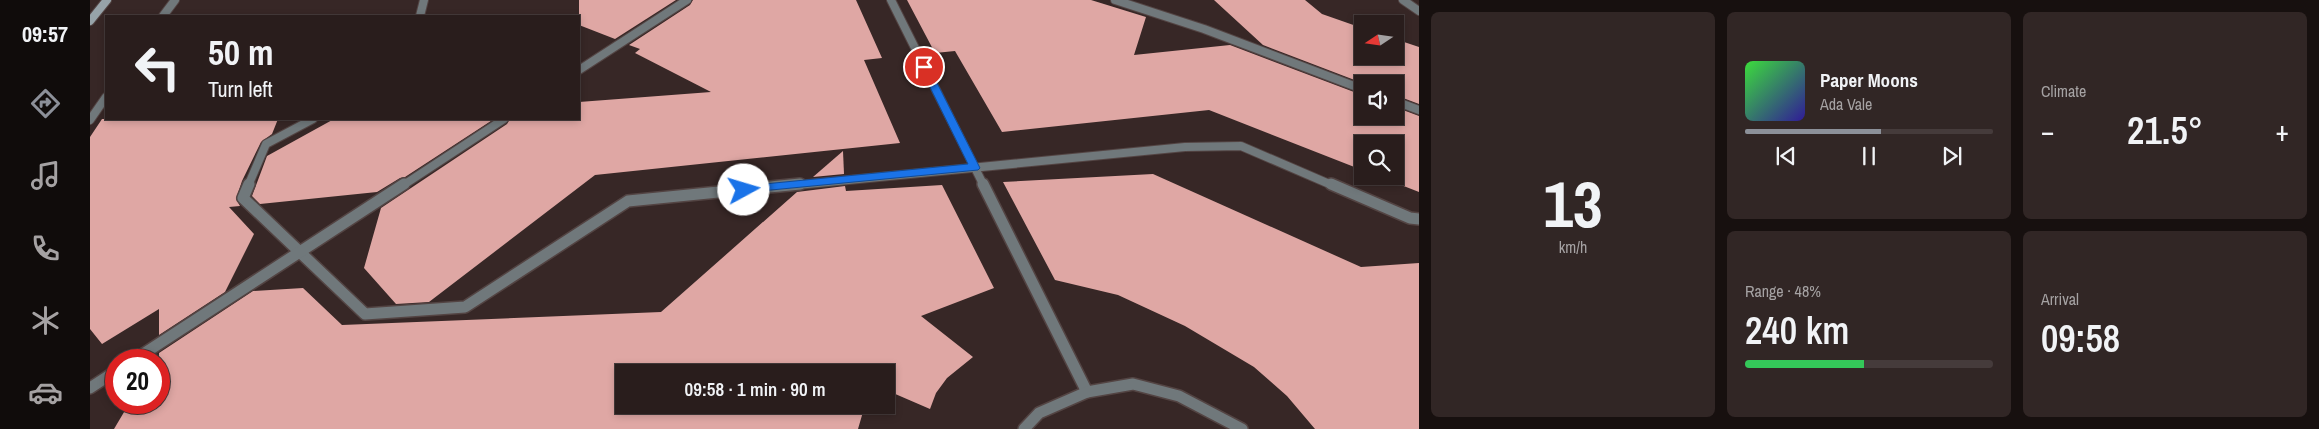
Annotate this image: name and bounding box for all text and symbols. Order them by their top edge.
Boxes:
north arrow [1354,15,1404,65]
map controls [1354,15,1404,185]
text: 09:57 [22,19,68,49]
text: 50 m [208,29,273,76]
icon: left [125,35,190,100]
pin [903,46,945,88]
icon: arrive [910,53,938,81]
text: Paper Moons [1820,67,1918,93]
text: Turn left [208,74,273,104]
button: sound [1354,75,1404,125]
text: Climate [2041,80,2086,102]
icon: directions [28,86,63,121]
text: Ada Vale [1820,93,1872,115]
text: 21.5° [2127,105,2203,156]
text: − [2041,112,2054,150]
text: + [2276,112,2289,150]
button: search [1354,135,1404,185]
icon: previous [1772,142,1800,170]
icon: pause [1855,142,1883,170]
icon: next [1938,142,1966,170]
icon: music [28,158,63,193]
text: 13 [1543,160,1603,247]
position arrow [717,163,769,215]
icon: phone [28,231,63,266]
text: km/h [1559,236,1587,258]
text: Range · 48% [1745,280,1821,302]
text: Arrival [2041,288,2079,310]
icon: climate [28,303,63,338]
text: 240 km [1745,305,1849,356]
text: 09:58 [2041,313,2120,364]
speed limit sign: 20 [105,349,170,414]
icon: car [28,375,63,410]
text: 09:58 · 1 min · 90 m [685,376,825,402]

